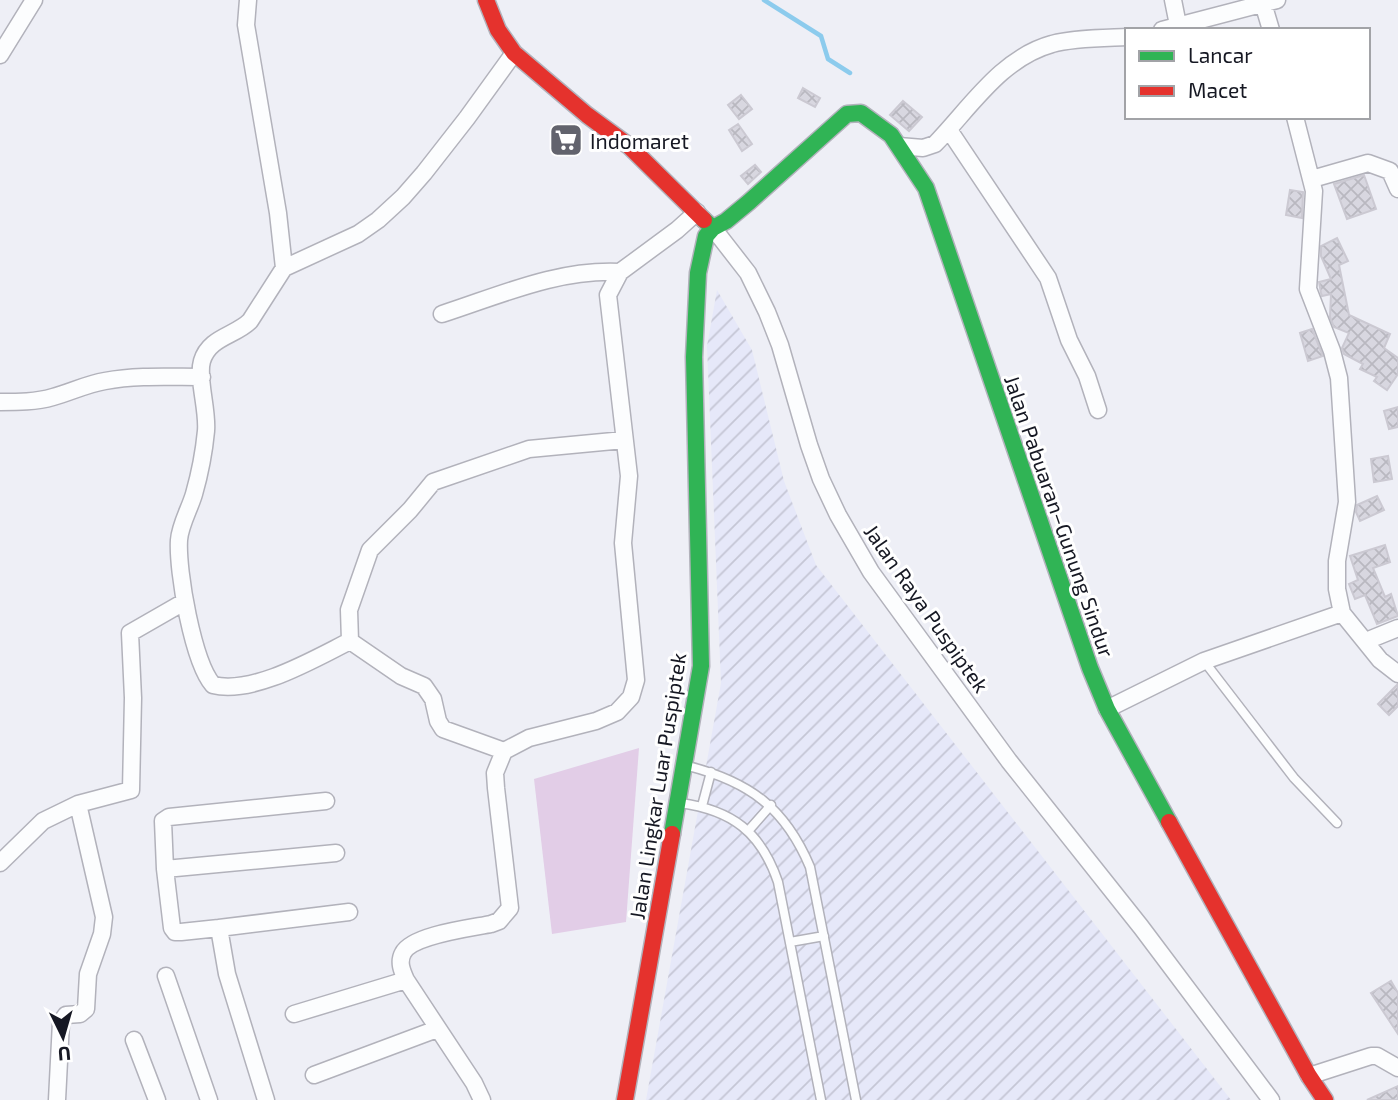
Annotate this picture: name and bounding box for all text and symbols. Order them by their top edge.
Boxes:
legend [1125,28,1370,119]
text: Lancar [1188,42,1253,67]
text: Macet [1188,77,1247,102]
supermarket icon: Indomaret [547,121,585,159]
place label: Indomaret [590,128,689,153]
street label: Jalan Pabuaran–Gunung Sindur [1000,372,1120,661]
street label: Jalan Raya Puspiptek [860,519,995,697]
street label: Jalan Lingkar Luar Puspiptek [624,651,690,921]
north arrow [28,1002,98,1072]
text: U [57,1042,72,1066]

